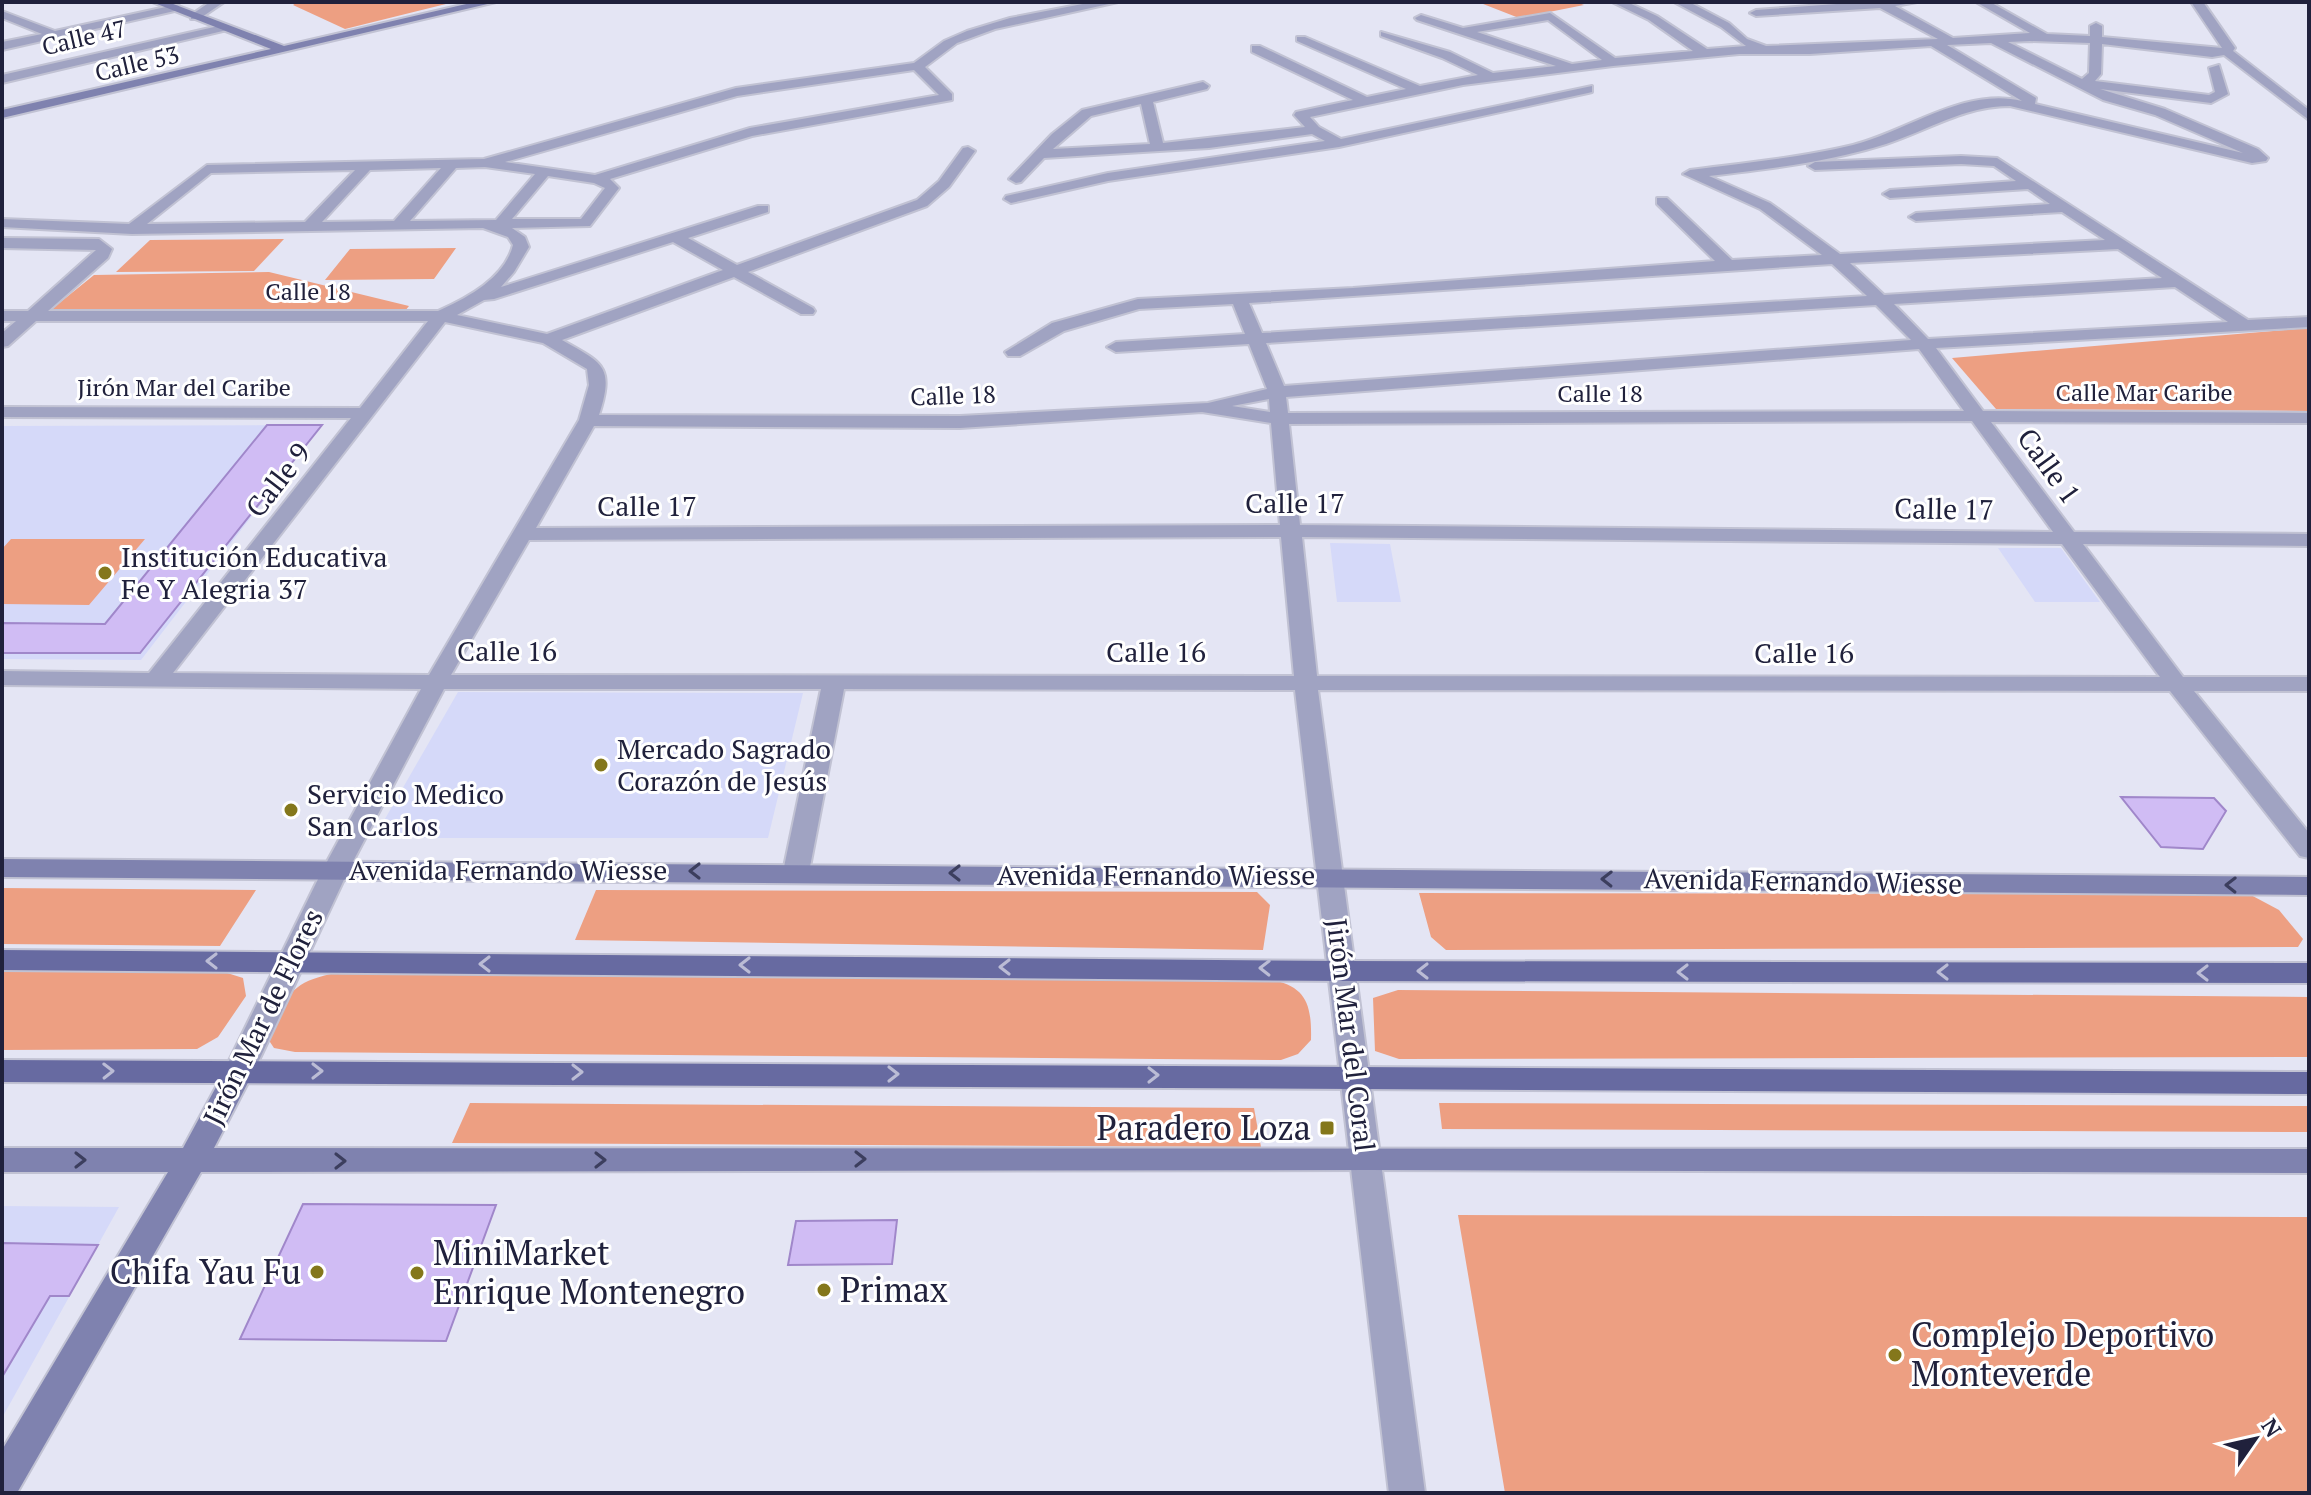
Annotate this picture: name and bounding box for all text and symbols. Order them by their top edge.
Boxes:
street label: Calle 47 [39,12,129,62]
street label: Calle 53 [92,38,182,88]
street label: Calle 18 [265,275,351,307]
street label: Jirón Mar del Caribe [77,371,291,403]
street label: Calle Mar Caribe [2055,376,2233,408]
street label: Calle 18 [1557,377,1643,409]
street label: Calle 18 [910,378,996,412]
street label: Calle 1 [2010,421,2089,511]
street label: Calle 9 [237,435,318,525]
street label: Calle 17 [1245,484,1345,521]
street label: Calle 17 [597,487,697,524]
street label: Calle 17 [1894,489,1994,528]
place label: Institución Educativa Fe Y Alegria 37 [121,538,388,607]
marker: Institución Educativa Fe Y Alegria 37 [96,564,114,582]
street label: Calle 16 [457,632,557,669]
street label: Calle 16 [1106,633,1206,670]
street label: Calle 16 [1754,634,1854,671]
place label: Mercado Sagrado Corazón de Jesús [617,730,831,799]
marker: Mercado Sagrado Corazón de Jesús [592,756,610,774]
place label: Servicio Medico San Carlos [307,775,504,844]
marker: Servicio Medico San Carlos [282,801,300,819]
street label: Avenida Fernando Wiesse [349,851,667,888]
street label: Avenida Fernando Wiesse [997,856,1315,893]
street label: Avenida Fernando Wiesse [1643,859,1963,902]
one-way arrow [688,862,701,880]
one-way arrow [948,864,961,882]
one-way arrow [1600,870,1613,888]
one-way arrow [2224,877,2237,894]
street label: Jirón Mar de Flores [194,903,331,1131]
street label: Jirón Mar del Coral [1319,916,1384,1154]
one-way arrow [205,952,218,970]
one-way arrow [478,955,491,973]
one-way arrow [738,956,751,974]
one-way arrow [998,958,1011,976]
one-way arrow [1258,960,1271,977]
one-way arrow [1416,962,1429,980]
one-way arrow [1676,963,1689,981]
one-way arrow [1936,963,1949,981]
one-way arrow [2196,964,2209,982]
one-way arrow [102,1062,115,1080]
one-way arrow [311,1062,324,1080]
one-way arrow [571,1063,584,1081]
one-way arrow [887,1065,900,1083]
one-way arrow [1147,1066,1160,1084]
place label: Paradero Loza [1096,1105,1311,1150]
marker: Paradero Loza [1318,1119,1336,1137]
one-way arrow [854,1150,867,1168]
one-way arrow [74,1151,87,1169]
one-way arrow [594,1151,607,1169]
one-way arrow [334,1152,347,1170]
place label: MiniMarket Enrique Montenegro [433,1230,745,1314]
place label: Chifa Yau Fu [110,1249,301,1294]
marker: Chifa Yau Fu [308,1263,326,1281]
marker: MiniMarket Enrique Montenegro [408,1264,426,1282]
place label: Primax [840,1267,948,1312]
marker: Primax [815,1281,833,1299]
place label: Complejo Deportivo Monteverde [1911,1312,2214,1396]
marker: Complejo Deportivo Monteverde [1886,1346,1904,1364]
north arrow [2215,1399,2295,1479]
text: N [2255,1413,2289,1443]

